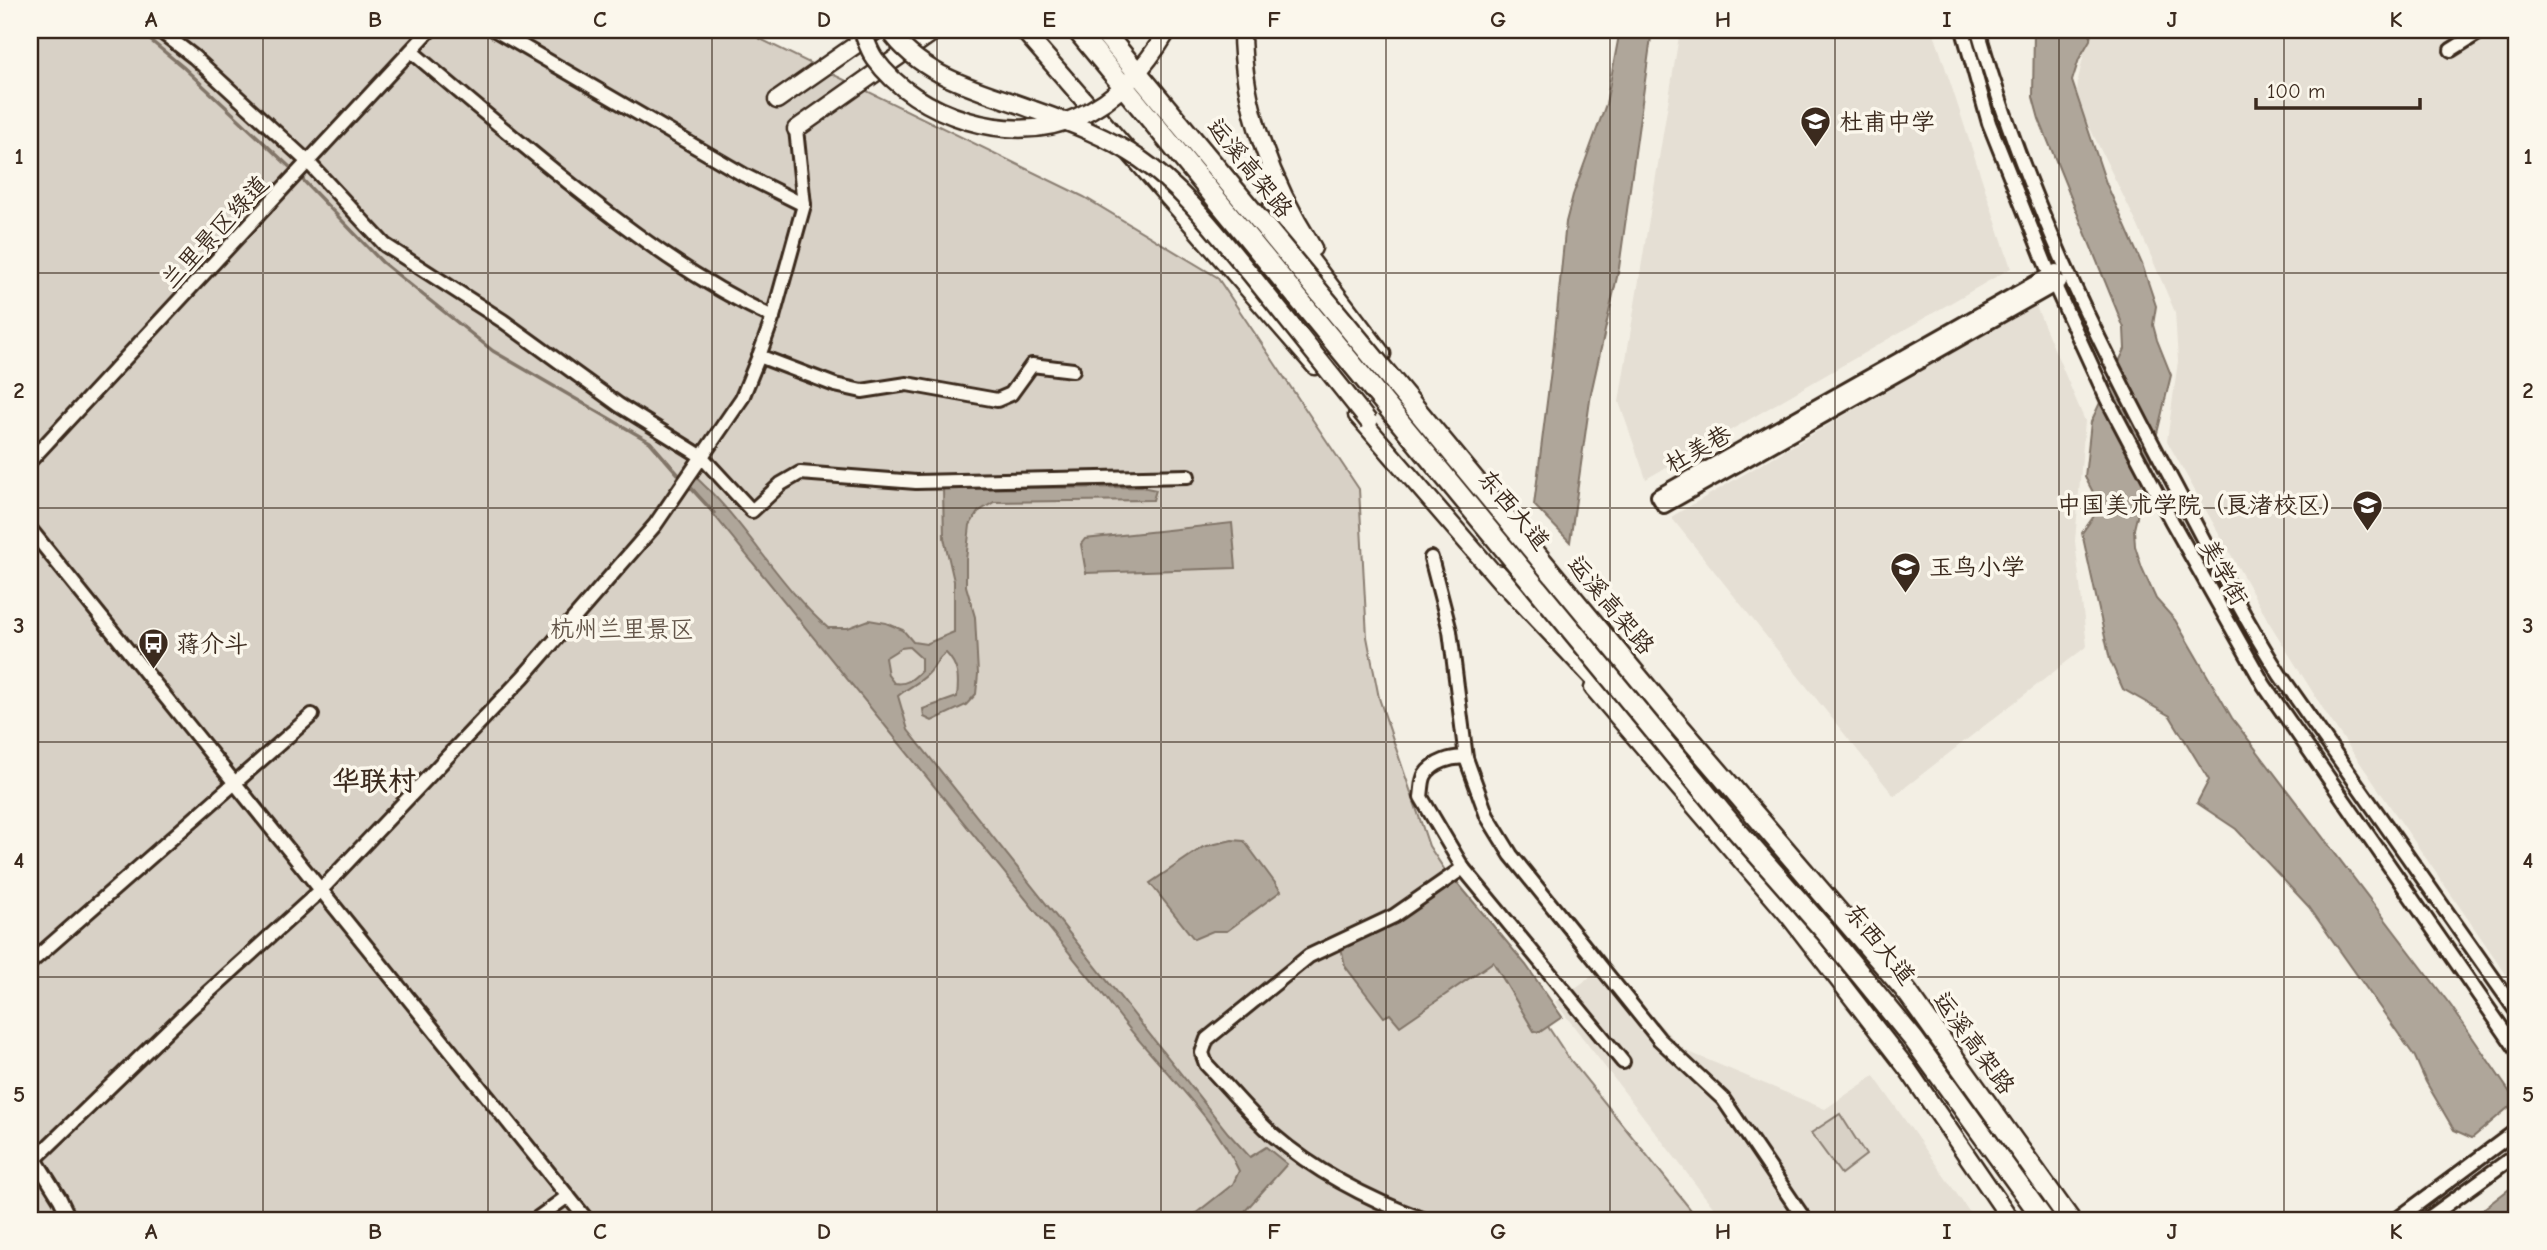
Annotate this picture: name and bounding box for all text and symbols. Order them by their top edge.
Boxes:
text: A [145,6,158,33]
text: B [368,6,382,33]
text: C [593,6,607,33]
text: D [817,6,831,33]
text: E [1042,6,1056,33]
text: F [1267,6,1281,33]
text: G [1490,6,1506,33]
text: H [1715,6,1731,33]
text: I [1942,6,1952,33]
text: J [2167,6,2178,33]
text: K [2390,6,2403,33]
scale bar [2256,66,2421,110]
text: 100 m [2267,79,2325,103]
school or university icon: 杜甫中学 [1799,105,1833,149]
place label: 杜甫中学 [1839,108,1935,136]
street label: 运溪高架路 [1201,113,1299,223]
text: 1 [14,143,24,170]
text: 1 [2523,143,2533,170]
street label: 兰里景区绿道 [156,170,274,294]
text: 2 [13,377,25,404]
text: 2 [2522,377,2534,404]
street label: 杜美巷 [1660,419,1736,479]
street label: 东西大道 [1472,464,1556,556]
school or university icon: 中国美术学院（良渚校区） [2351,488,2385,532]
place label: 中国美术学院（良渚校区） [2057,491,2345,519]
street label: 美学街 [2194,534,2254,610]
street label: 运溪高架路 [1562,550,1660,660]
school or university icon: 玉鸟小学 [1889,550,1923,594]
place label: 玉鸟小学 [1929,553,2025,581]
text: 3 [13,612,25,639]
text: 3 [2522,612,2534,639]
park label: 杭州兰里景区 [550,615,694,643]
bus stop icon: 蒋介斗 [136,627,170,671]
place label: 蒋介斗 [176,630,248,658]
district label: 华联村 [332,765,416,797]
text: 4 [14,847,25,874]
text: 4 [2523,847,2534,874]
street label: 东西大道 [1839,898,1921,990]
street label: 运溪高架路 [1927,986,2021,1100]
text: 5 [13,1081,25,1108]
text: 5 [2522,1081,2534,1108]
text: A [145,1218,158,1245]
text: B [368,1218,382,1245]
text: C [593,1218,607,1245]
text: D [817,1218,831,1245]
text: E [1042,1218,1056,1245]
text: F [1267,1218,1281,1245]
text: G [1490,1218,1506,1245]
text: H [1715,1218,1731,1245]
text: I [1942,1218,1952,1245]
text: J [2167,1218,2178,1245]
text: K [2390,1218,2403,1245]

